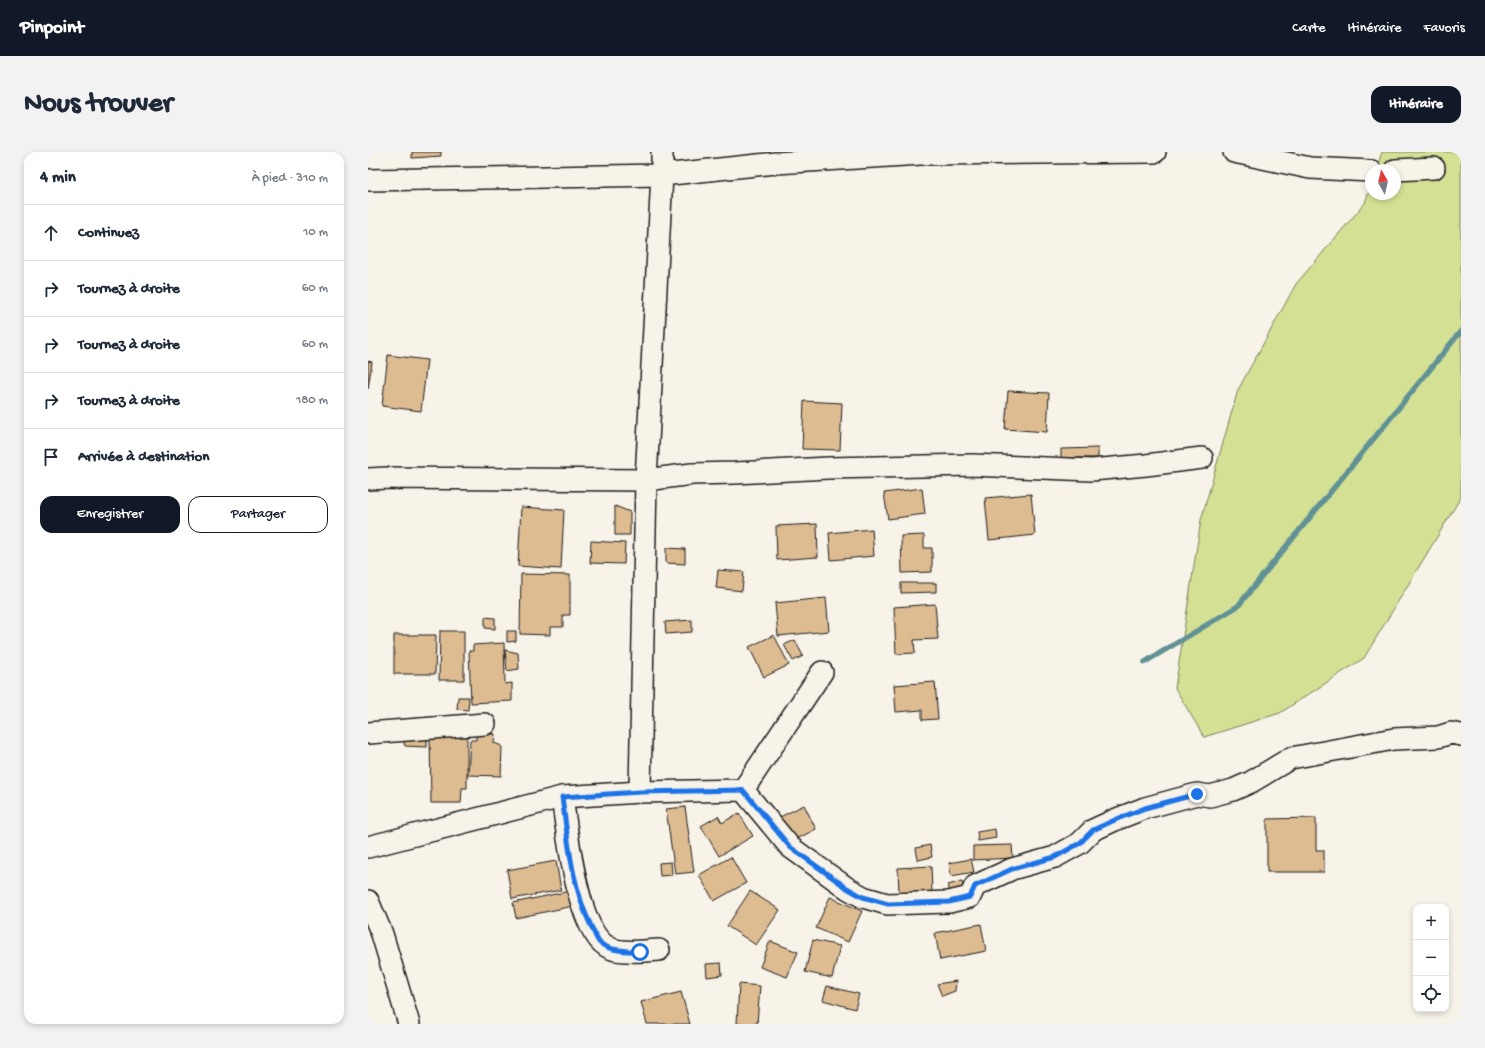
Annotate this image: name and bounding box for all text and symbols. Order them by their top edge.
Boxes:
text: Pinpoint [20,17,84,40]
text: Carte [1292,20,1326,37]
text: Itinéraire [1348,20,1401,37]
text: Favoris [1423,20,1465,37]
button: Itinéraire [1371,86,1461,123]
text: Nous trouver [24,88,173,121]
north arrow [1365,164,1401,200]
text: 4 min [40,168,76,188]
text: À pied · 310 m [252,171,328,186]
icon: ahead [40,222,62,244]
text: Continuez [78,224,139,242]
text: 10 m [303,225,328,240]
icon: right [40,278,62,300]
text: Tournez à droite [78,280,180,298]
text: 60 m [302,281,328,296]
icon: right [40,334,62,356]
text: Tournez à droite [78,336,180,354]
text: 60 m [302,337,328,352]
icon: right [40,390,62,412]
text: Tournez à droite [78,392,180,410]
text: 180 m [296,393,328,408]
icon: arrive [40,446,62,468]
text: Arrivée à destination [78,448,209,466]
button: Enregistrer [40,496,180,533]
button: Partager [188,496,328,533]
route end [1188,785,1206,803]
map controls [1413,904,1449,1012]
button: + [1413,904,1449,940]
button: − [1413,940,1449,976]
route start [631,943,649,961]
button: locate [1413,976,1449,1012]

